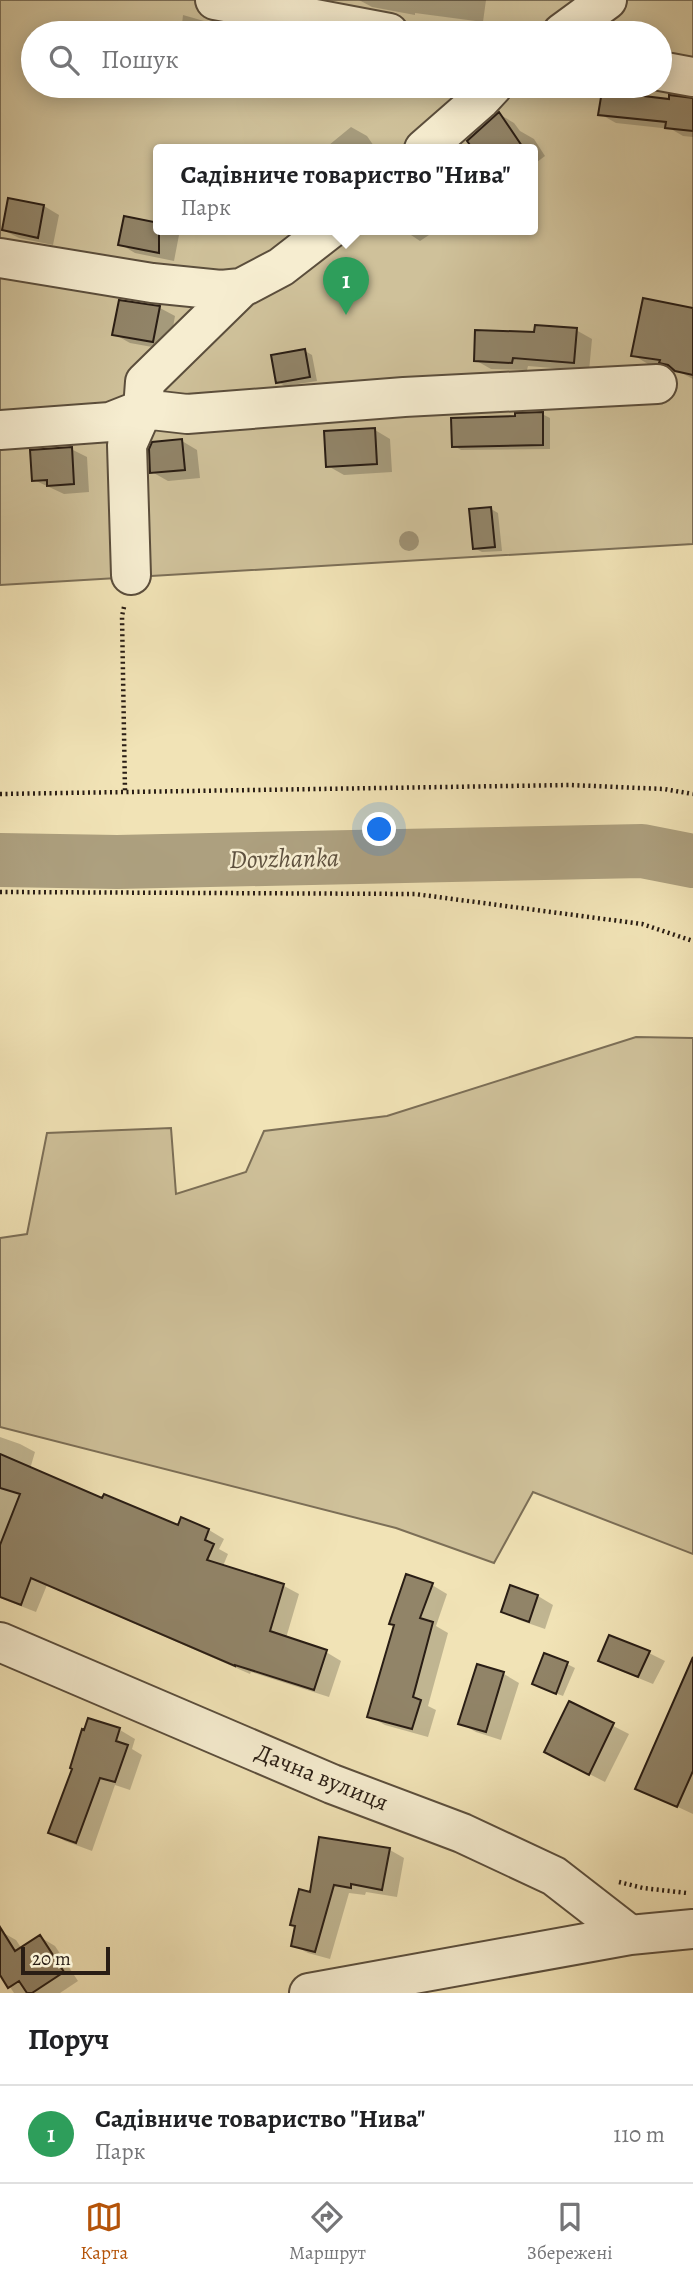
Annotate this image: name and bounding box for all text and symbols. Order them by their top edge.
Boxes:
search box [21,21,672,98]
icon: search [45,41,83,79]
text: Пошук [101,42,179,77]
popup [153,144,538,235]
text: Садівниче товариство "Нива" [180,157,511,192]
text: Парк [180,192,231,223]
pin: 1 [323,257,369,315]
your location [362,812,396,846]
water label: Dovzhanka [229,840,339,877]
street label: Дачна вулиця [251,1736,393,1818]
scale bar [21,1944,110,1976]
text: 20 m [32,1946,71,1972]
text: Поруч [28,2019,109,2059]
text: Садівниче товариство "Нива" [95,2101,425,2136]
text: 1 [47,2119,55,2150]
text: 110 m [613,2119,665,2150]
text: Парк [95,2136,146,2167]
tab: Карта [80,2198,128,2266]
tab: Маршрут [289,2198,366,2266]
tab: Збережені [527,2198,613,2266]

